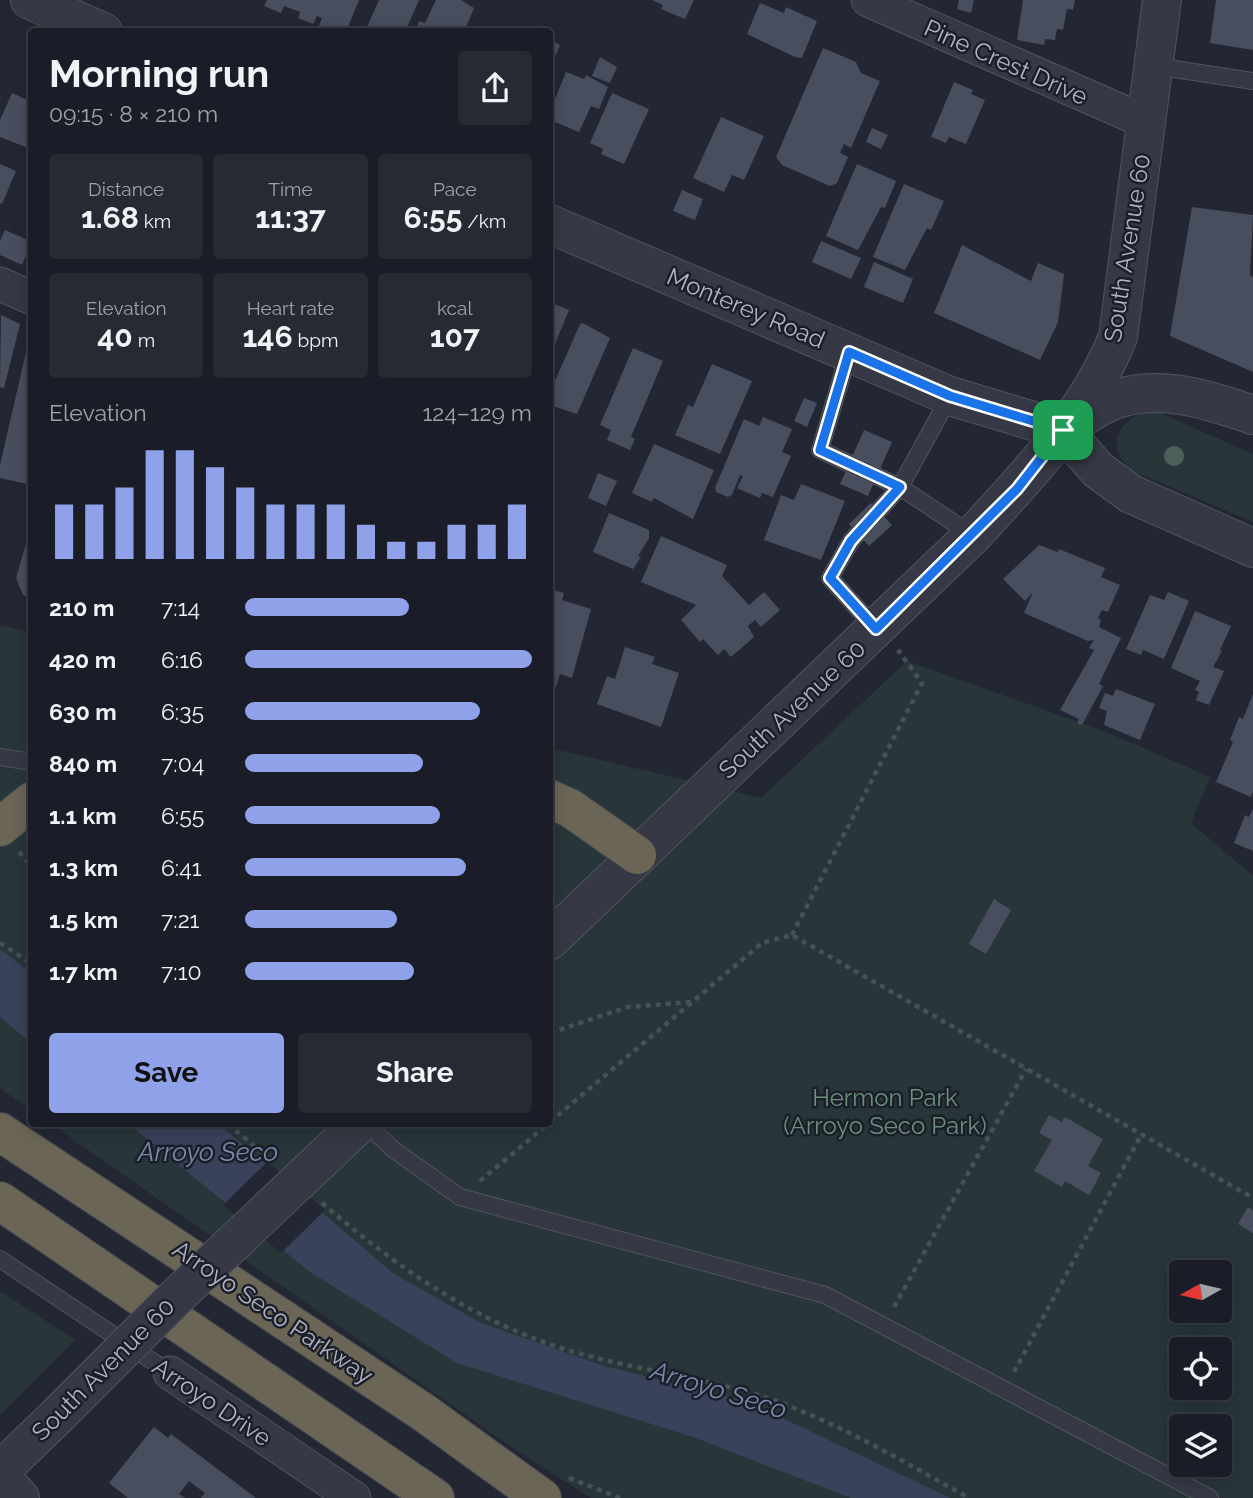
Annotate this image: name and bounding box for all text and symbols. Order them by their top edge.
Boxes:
street label: Pine Crest Drive [920,13,1092,111]
text: Morning run [49,51,269,96]
button: share [458,51,532,125]
text: 09:15 · 8 × 210 m [49,100,218,127]
street label: South Avenue 60 [1098,152,1156,344]
text: Distance [88,178,164,200]
text: Time [268,178,313,200]
text: Pace [433,178,477,200]
text: 1.68 [81,200,139,235]
text: 11:37 [255,200,326,235]
text: 6:55 [403,200,462,235]
text: km [139,210,171,232]
text: /km [462,210,506,232]
street label: Monterey Road [663,262,829,354]
text: Elevation [86,297,167,319]
text: Heart rate [247,297,334,319]
text: kcal [437,297,473,319]
text: 40 [97,319,133,354]
text: 146 [243,319,293,354]
text: 107 [430,319,480,354]
text: m [133,329,155,351]
text: bpm [293,329,338,351]
text: Elevation [49,399,147,426]
text: 124–129 m [422,399,532,426]
pin [1033,400,1093,460]
icon: arrive [1044,411,1082,449]
text: 210 m [49,594,114,621]
text: 7:14 [161,594,200,621]
street label: South Avenue 60 [713,634,871,784]
text: 420 m [49,646,116,673]
text: 6:16 [161,646,203,673]
text: 630 m [49,698,117,725]
text: 6:35 [161,698,204,725]
text: 840 m [49,750,117,777]
text: 7:04 [161,750,204,777]
text: 1.1 km [49,802,117,829]
text: 6:55 [161,802,204,829]
text: 1.3 km [49,854,118,881]
text: 6:41 [161,854,202,881]
text: 1.5 km [49,906,118,933]
text: 7:21 [161,906,199,933]
text: 1.7 km [49,958,118,985]
text: 7:10 [161,958,202,985]
button: Save [49,1033,284,1113]
button: Share [298,1033,532,1113]
park label: Hermon Park (Arroyo Seco Park) [783,1083,987,1140]
water label: Arroyo Seco [136,1137,278,1167]
street label: Arroyo Seco Parkway [167,1234,379,1390]
north arrow [1169,1260,1232,1323]
map controls [1169,1260,1232,1477]
street label: South Avenue 60 [26,1292,180,1446]
button: locate [1169,1337,1232,1400]
street label: Arroyo Drive [147,1352,277,1452]
water label: Arroyo Seco [646,1355,790,1425]
button: layers [1169,1414,1232,1477]

